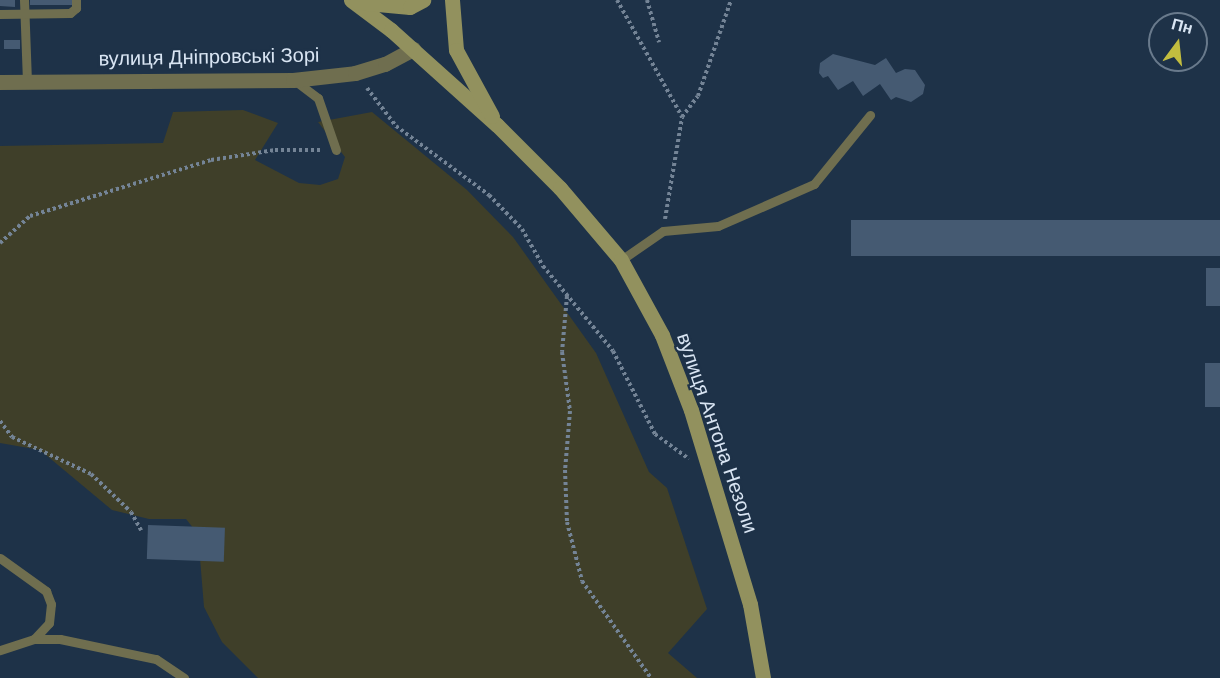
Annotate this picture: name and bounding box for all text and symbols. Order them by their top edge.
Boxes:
north arrow [1148,12,1208,72]
text: Пн [1170,15,1195,37]
street label: вулиця Дніпровські Зорі [98,43,320,71]
street label: вулиця Антона Незоли [671,330,763,536]

